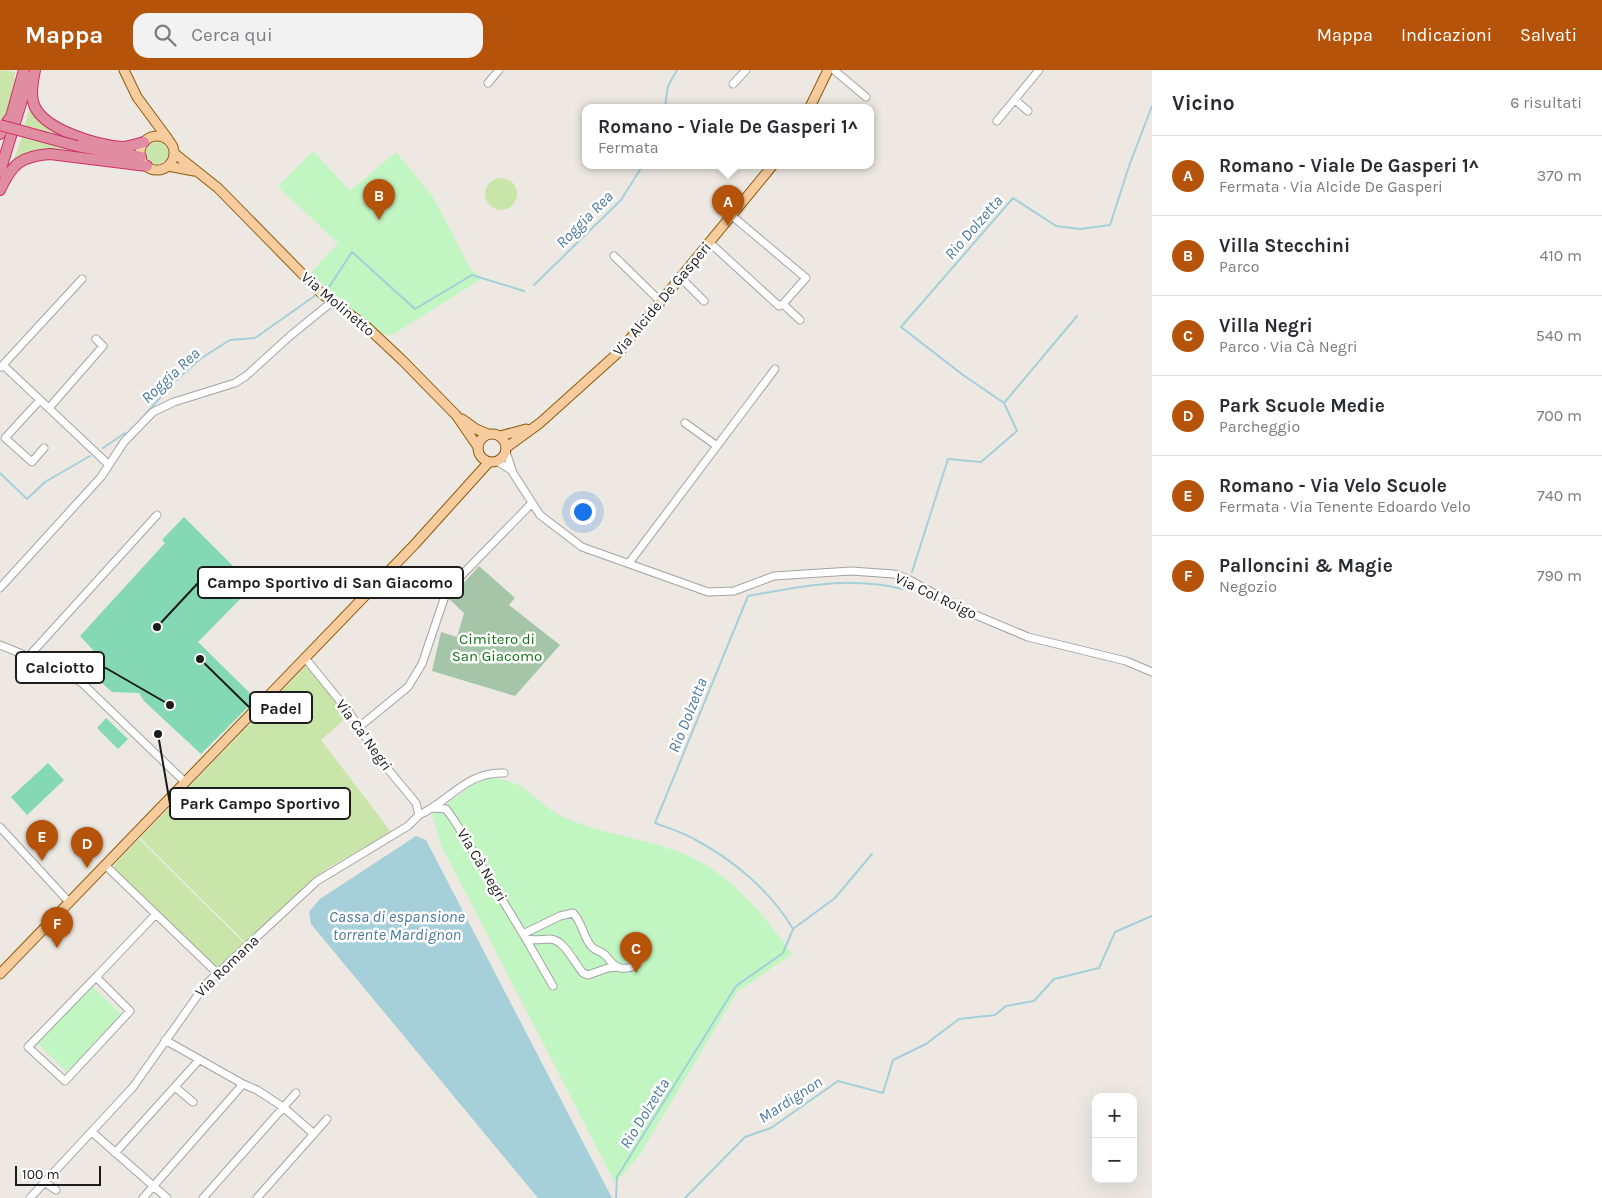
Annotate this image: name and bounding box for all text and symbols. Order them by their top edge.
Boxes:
search box [133,13,483,58]
text: Mappa [25,21,103,49]
icon: search [151,21,179,49]
text: Cerca qui [191,24,273,46]
text: Mappa [1317,24,1373,46]
text: Indicazioni [1401,24,1492,46]
text: Salvati [1520,24,1577,46]
text: Vicino [1172,91,1235,115]
text: 6 risultati [1510,93,1582,112]
popup [582,104,874,169]
text: Romano - Viale De Gasperi 1^ [598,116,858,138]
text: Fermata [598,138,659,157]
text: Romano - Viale De Gasperi 1^ [1219,155,1479,177]
text: A [1183,166,1193,185]
text: 370 m [1537,166,1582,185]
text: Fermata · Via Alcide De Gasperi [1219,177,1443,196]
pin: B [363,179,395,220]
pin: A [712,185,744,226]
water label: Roggia Rea [552,187,617,252]
water label: Rio Dolzetta [940,191,1006,263]
text: Villa Stecchini [1219,235,1350,257]
street label: Via Alcide De Gasperi [609,238,715,360]
text: B [1183,246,1193,265]
text: 410 m [1540,246,1582,265]
text: Parco [1219,257,1259,276]
street label: Via Molinetto [298,268,378,340]
text: Villa Negri [1219,315,1313,337]
text: C [1183,326,1193,345]
text: 540 m [1536,326,1582,345]
text: Parco · Via Cà Negri [1219,337,1357,356]
water label: Roggia Rea [137,344,204,407]
text: Park Scuole Medie [1219,395,1385,417]
text: D [1183,406,1193,425]
text: 700 m [1537,406,1582,425]
text: Parcheggio [1219,417,1300,436]
text: Romano - Via Velo Scuole [1219,475,1447,497]
text: E [1183,486,1193,505]
text: 740 m [1537,486,1582,505]
text: Fermata · Via Tenente Edoardo Velo [1219,497,1471,516]
your location [570,499,596,525]
text: Palloncini & Magie [1219,555,1393,577]
text: F [1184,566,1192,585]
text: 790 m [1537,566,1582,585]
callout: Campo Sportivo di San Giacomo [198,567,463,598]
street label: Via Col Roigo [892,569,980,623]
text: Campo Sportivo di San Giacomo [207,573,453,592]
text: Negozio [1219,577,1277,596]
park label: Cimitero di San Giacomo [452,630,542,665]
callout: Calciotto [16,652,104,683]
text: Calciotto [26,658,94,677]
water label: Rio Dolzetta [664,675,711,755]
callout: Padel [250,692,312,723]
street label: Via Ca' Negri [332,696,396,774]
text: Padel [260,699,302,718]
callout: Park Campo Sportivo [170,788,350,819]
text: Park Campo Sportivo [180,794,340,813]
pin: E [26,820,58,861]
street label: Via Cà Negri [453,825,511,905]
pin: D [71,827,103,868]
pin: F [41,907,73,948]
water label: Cassa di espansione torrente Mardignon [329,907,466,944]
street label: Via Romana [191,931,263,1001]
pin: C [620,932,652,973]
water label: Mardignon [755,1072,826,1127]
water label: Rio Dolzetta [615,1075,673,1152]
map controls [1092,1093,1137,1183]
button: + [1092,1093,1137,1138]
button: − [1092,1138,1137,1183]
scale bar [15,1163,101,1186]
text: 100 m [22,1166,60,1183]

